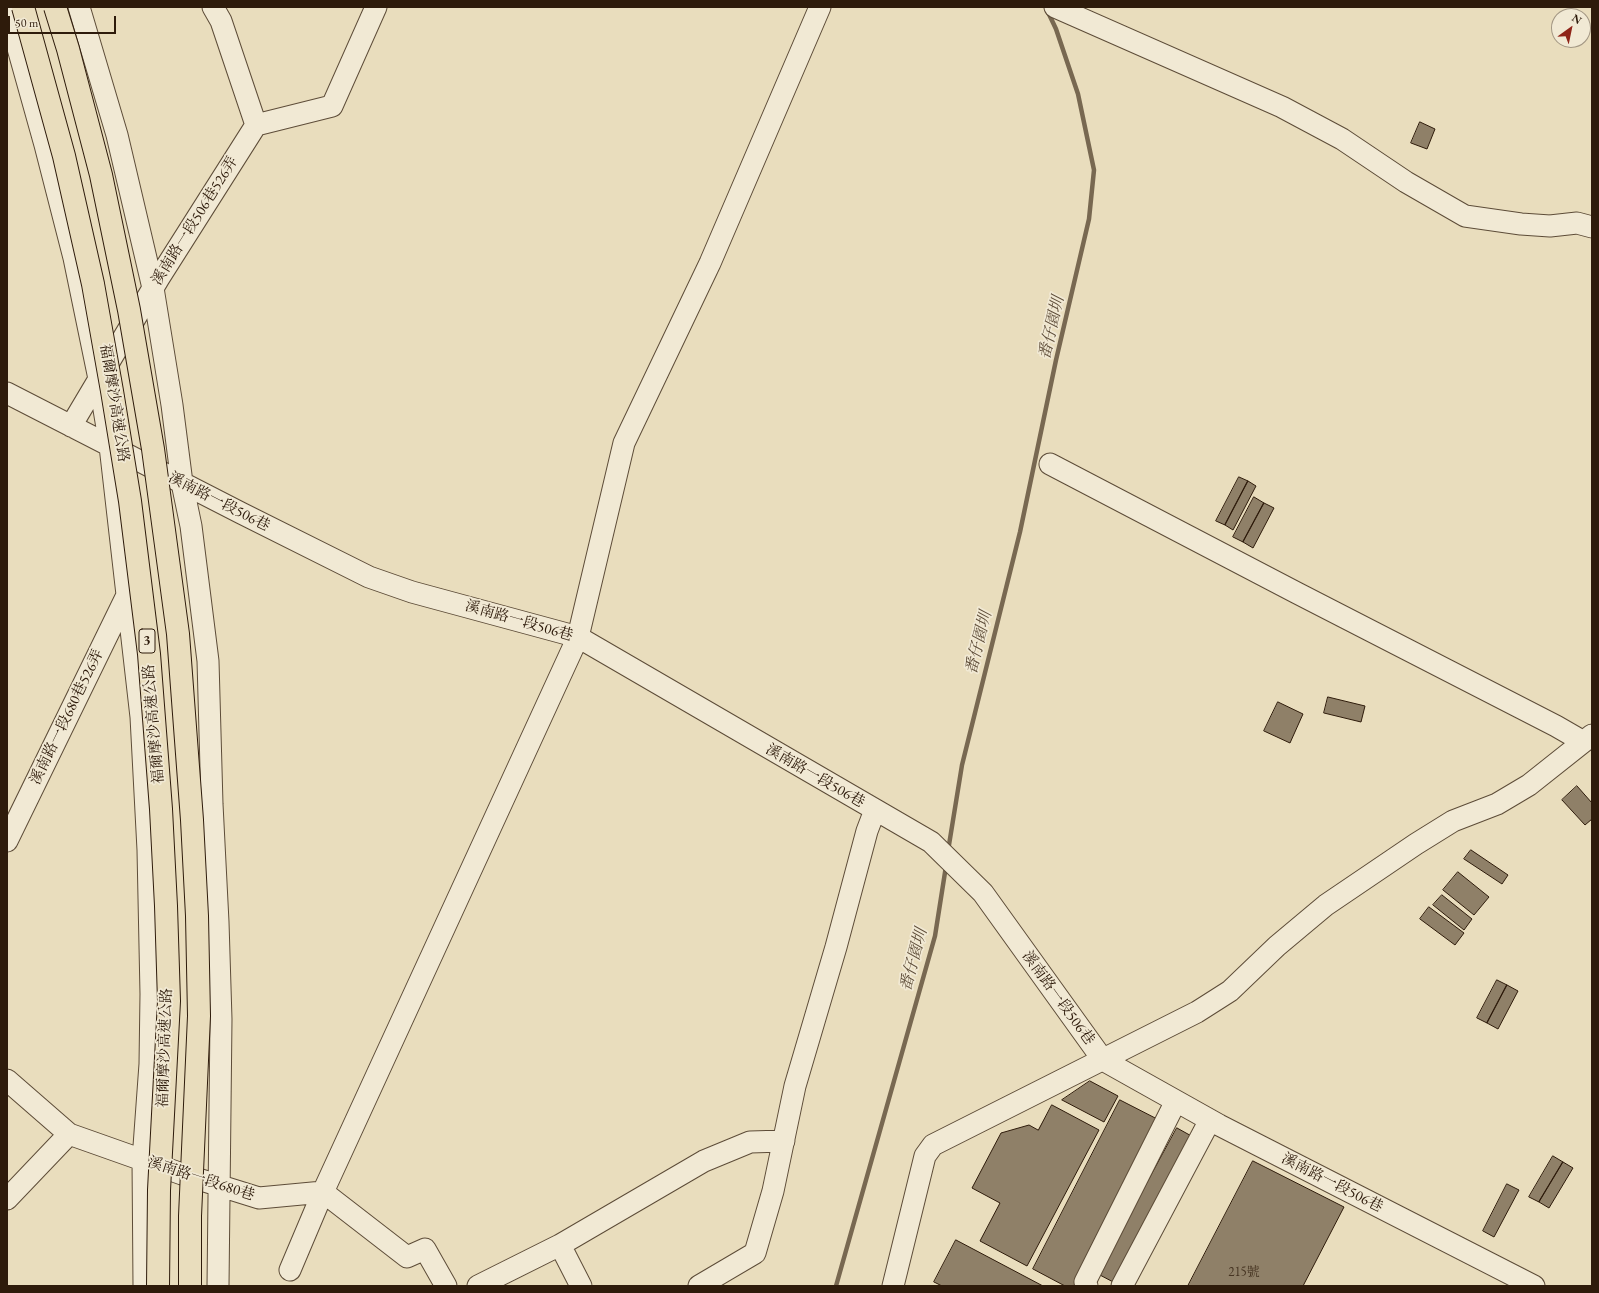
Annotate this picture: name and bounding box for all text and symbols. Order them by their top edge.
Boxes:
scale bar [10,8,118,34]
north arrow [1551,8,1591,48]
text: N [1569,10,1585,27]
text: 50 m [15,15,38,31]
street label: 溪南路一段506巷526弄 [148,153,242,289]
water label: 番仔園圳 [1035,295,1069,361]
street label: 福爾摩沙高速公路 [96,342,132,464]
street label: 溪南路一段506巷 [165,469,273,535]
street label: 溪南路一段506巷 [463,597,575,645]
water label: 番仔園圳 [962,610,996,676]
road number: 3 [139,629,155,653]
street label: 溪南路一段680巷526弄 [26,646,108,788]
street label: 福爾摩沙高速公路 [140,663,168,785]
street label: 溪南路一段506巷 [762,740,868,812]
water label: 番仔園圳 [896,927,932,993]
street label: 溪南路一段506巷 [1018,948,1098,1048]
street label: 福爾摩沙高速公路 [154,988,176,1108]
street label: 溪南路一段506巷 [1278,1150,1386,1216]
street label: 溪南路一段680巷 [145,1153,257,1205]
house number: 215號 [1228,1264,1260,1280]

